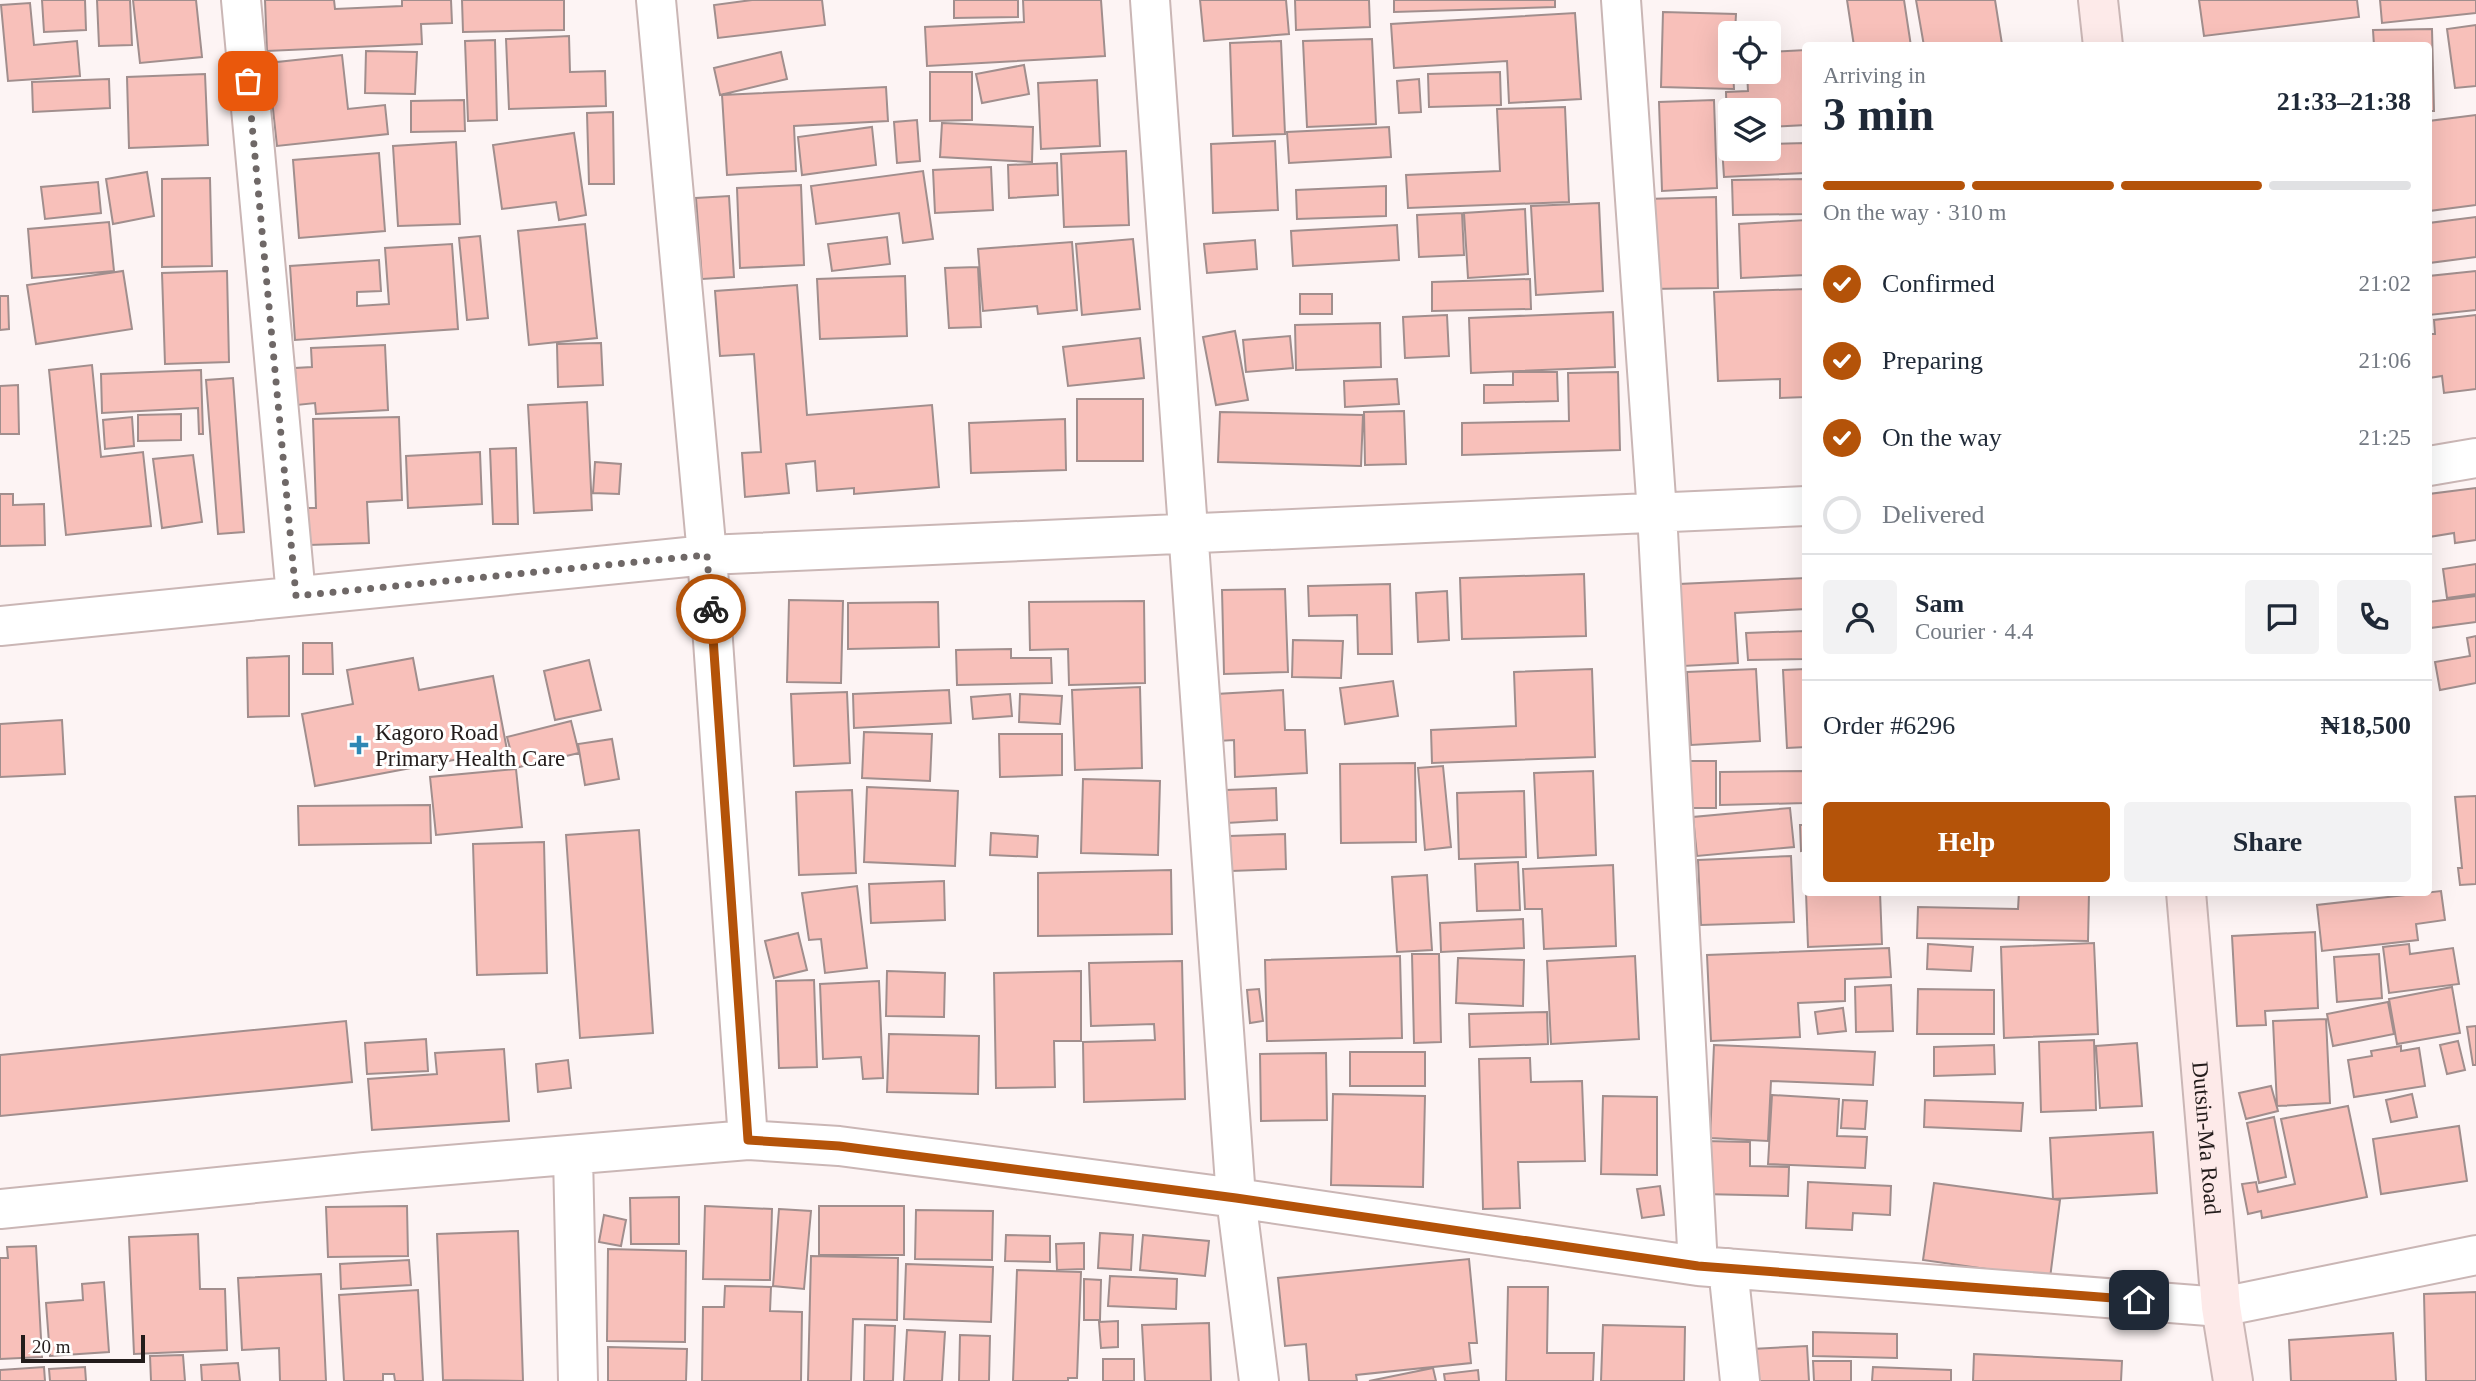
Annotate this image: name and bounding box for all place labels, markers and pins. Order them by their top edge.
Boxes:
pin [218,51,278,111]
place label: Kagoro Road Primary Health Care [375,720,565,771]
marker: Kagoro Road Primary Health Care [349,735,369,755]
pin [2109,1270,2169,1330]

